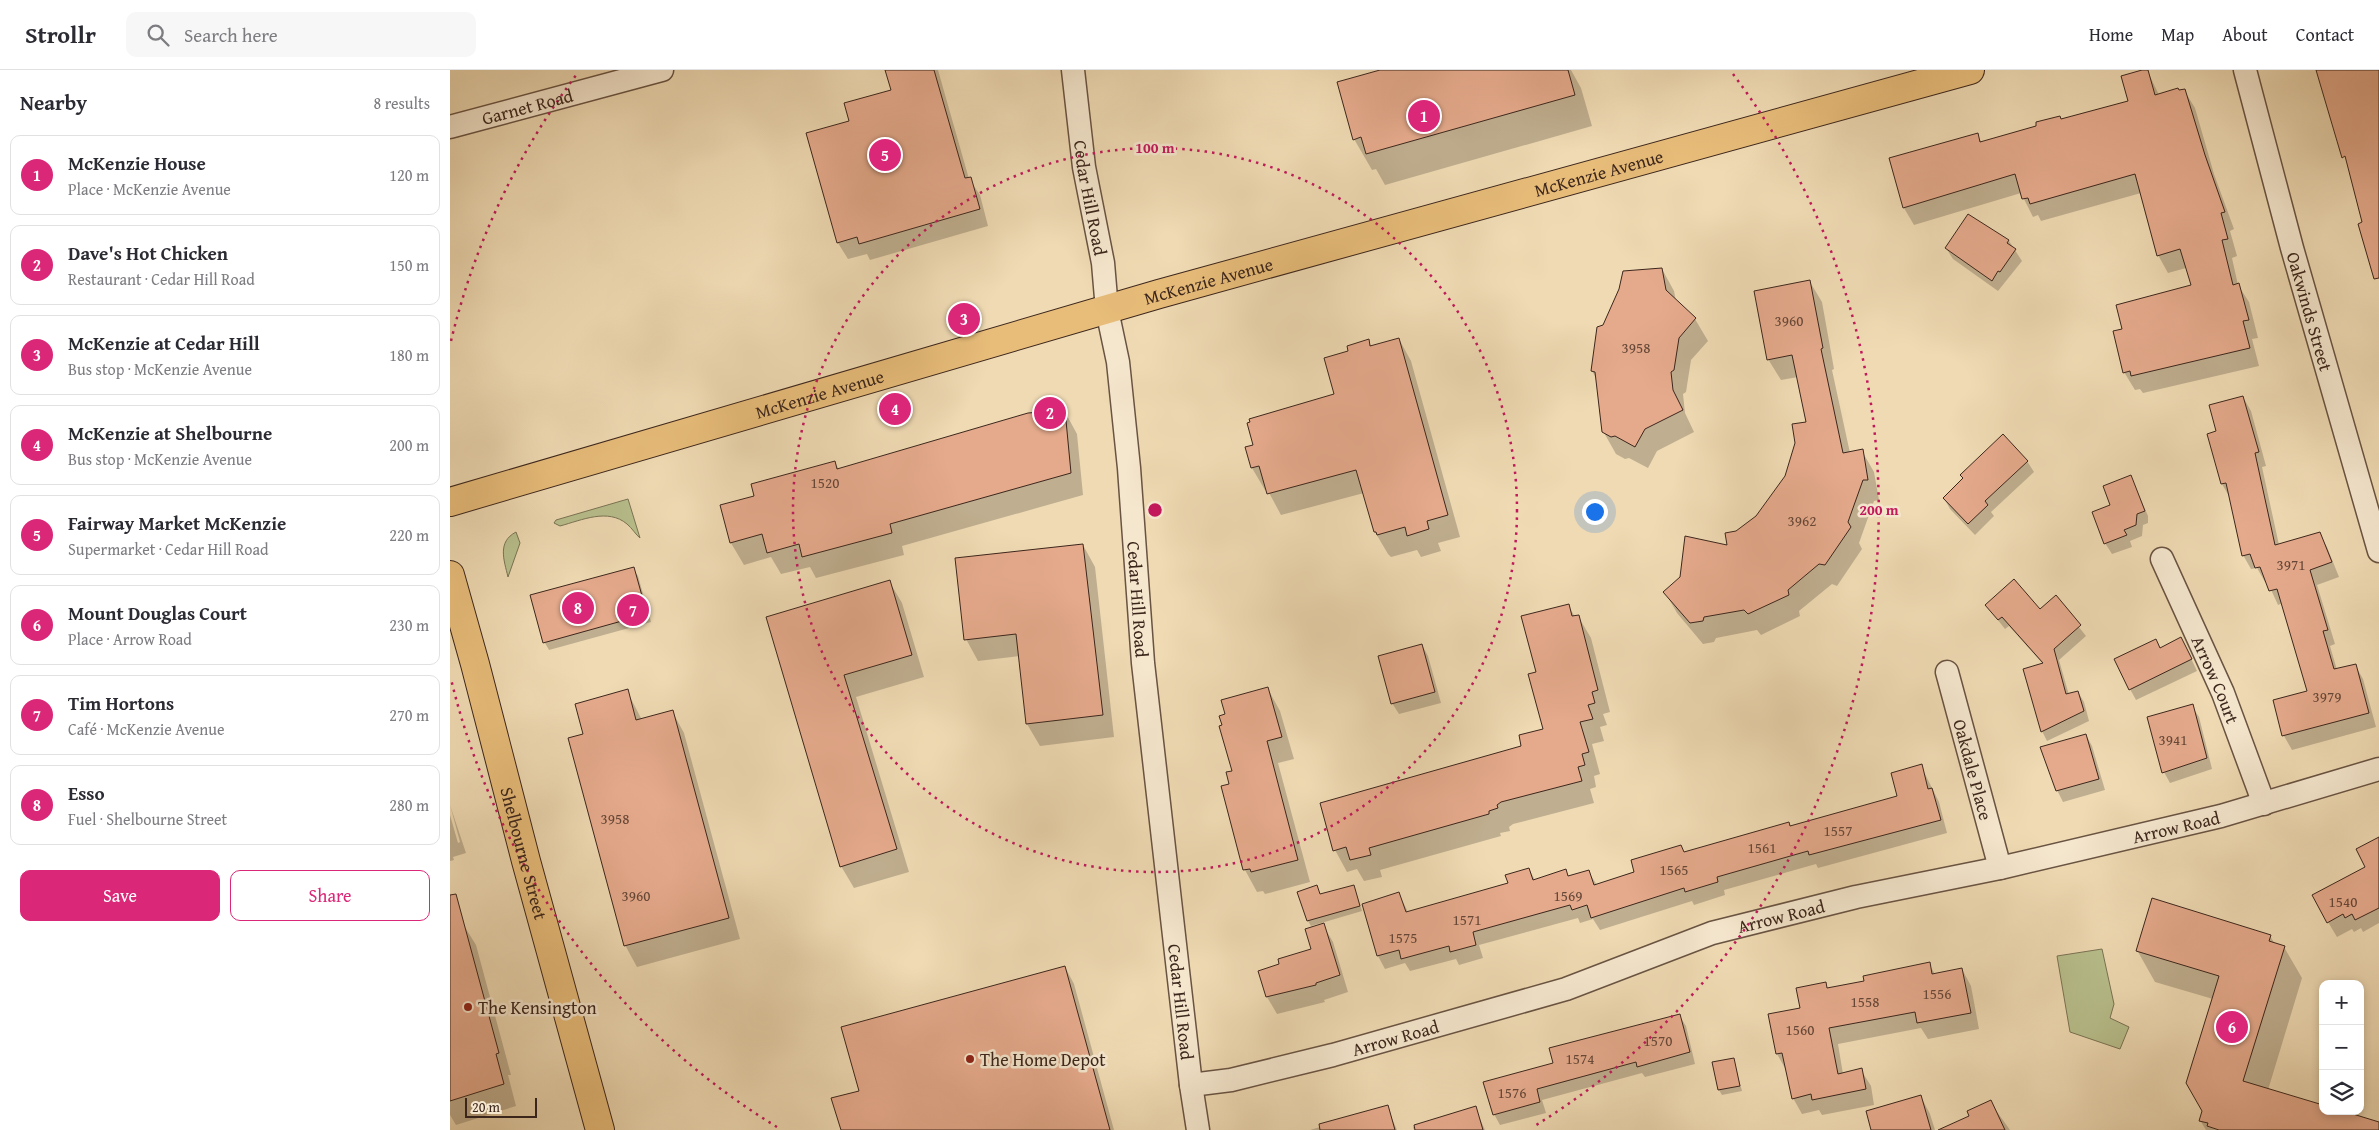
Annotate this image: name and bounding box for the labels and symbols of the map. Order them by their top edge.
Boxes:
street label: Garnet Road [479,81,576,131]
pin: 1 [1408,97,1440,135]
pin: 5 [869,136,901,174]
text: 100 m [1135,137,1175,158]
street label: Cedar Hill Road [1068,139,1115,258]
street label: McKenzie Avenue [1531,142,1666,203]
street label: Oakwinds Street [2280,249,2340,375]
street label: McKenzie Avenue [1141,250,1276,311]
pin: 3 [948,300,980,338]
house number: 3960 [1775,310,1803,331]
house number: 3958 [1622,337,1650,358]
street label: McKenzie Avenue [752,362,887,425]
pin: 4 [879,390,911,428]
pin: 2 [1034,394,1066,432]
house number: 1520 [811,472,839,493]
your location [1582,499,1608,525]
text: 200 m [1859,499,1899,520]
centre of rings [1146,501,1164,519]
house number: 3962 [1788,510,1816,531]
street label: Cedar Hill Road [1121,540,1156,659]
house number: 3971 [2277,554,2305,575]
pin: 8 [562,589,594,627]
pin: 7 [617,591,649,629]
street label: Arrow Court [2185,631,2247,728]
house number: 3979 [2313,686,2341,707]
street label: Oakdale Place [1947,716,2000,823]
house number: 3941 [2159,729,2187,750]
street label: Shelbourne Street [494,784,555,923]
street label: Arrow Road [2130,803,2223,850]
house number: 3958 [601,808,629,829]
house number: 1557 [1824,820,1852,841]
house number: 1561 [1748,837,1776,858]
house number: 1565 [1660,859,1688,880]
house number: 3960 [622,885,650,906]
house number: 1569 [1554,885,1582,906]
house number: 1540 [2329,891,2357,912]
street label: Arrow Road [1735,892,1828,940]
house number: 1571 [1453,909,1481,930]
house number: 1575 [1389,927,1417,948]
street label: Cedar Hill Road [1162,943,1202,1062]
house number: 1556 [1923,983,1951,1004]
house number: 1558 [1851,991,1879,1012]
place label: The Kensington [478,994,597,1021]
marker: The Kensington [462,1001,474,1013]
pin: 6 [2216,1008,2248,1046]
street label: Arrow Road [1349,1012,1442,1062]
house number: 1560 [1786,1019,1814,1040]
house number: 1570 [1644,1030,1672,1051]
place label: The Home Depot [980,1046,1106,1073]
house number: 1574 [1566,1048,1594,1069]
marker: The Home Depot [964,1053,976,1065]
house number: 1576 [1498,1082,1526,1103]
scale bar [465,1095,538,1118]

